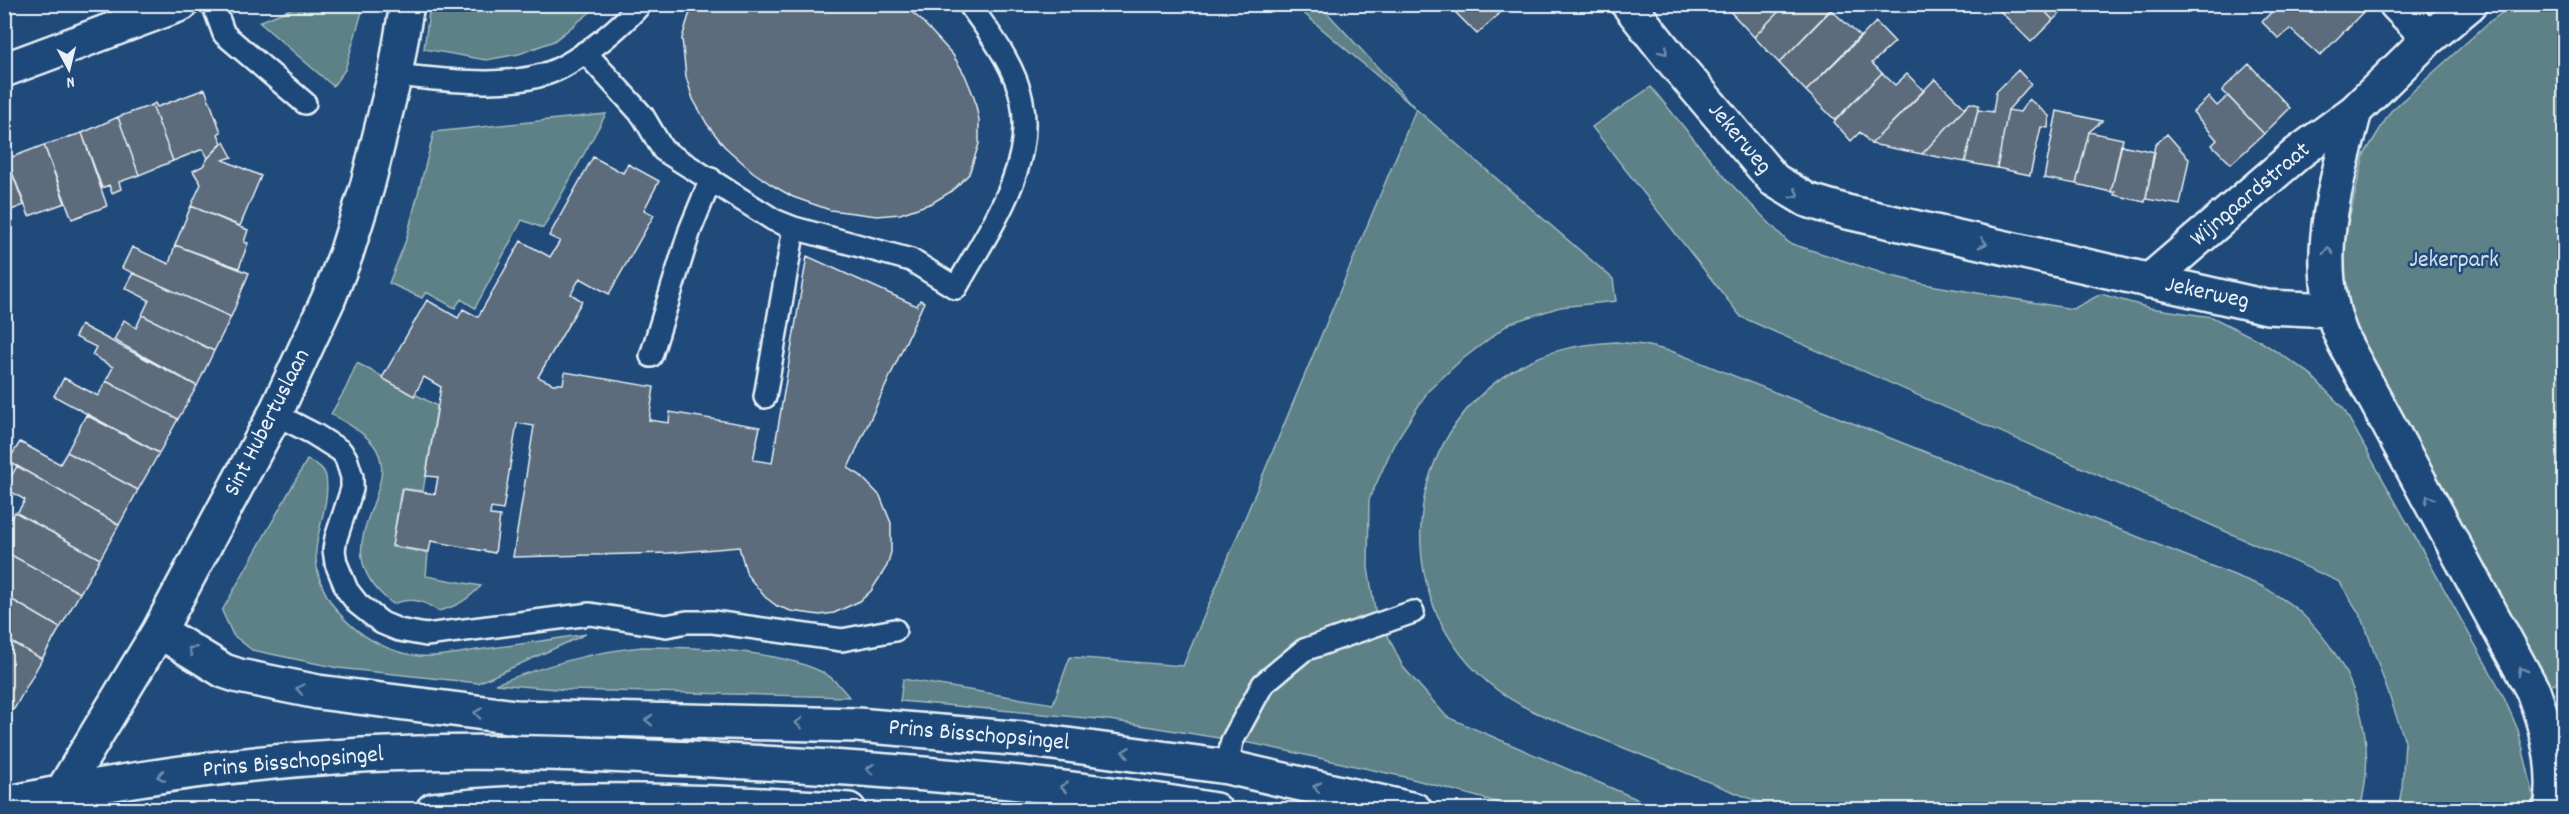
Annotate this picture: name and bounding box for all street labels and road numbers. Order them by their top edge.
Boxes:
street label: Jekerweg [1699,95,1779,183]
street label: Wijngaardstraat [2183,134,2319,256]
street label: Jekerweg [2162,269,2252,319]
street label: Sint Hubertuslaan [216,343,320,503]
street label: Prins Bisschopsingel [887,711,1071,761]
street label: Prins Bisschopsingel [201,738,385,788]

